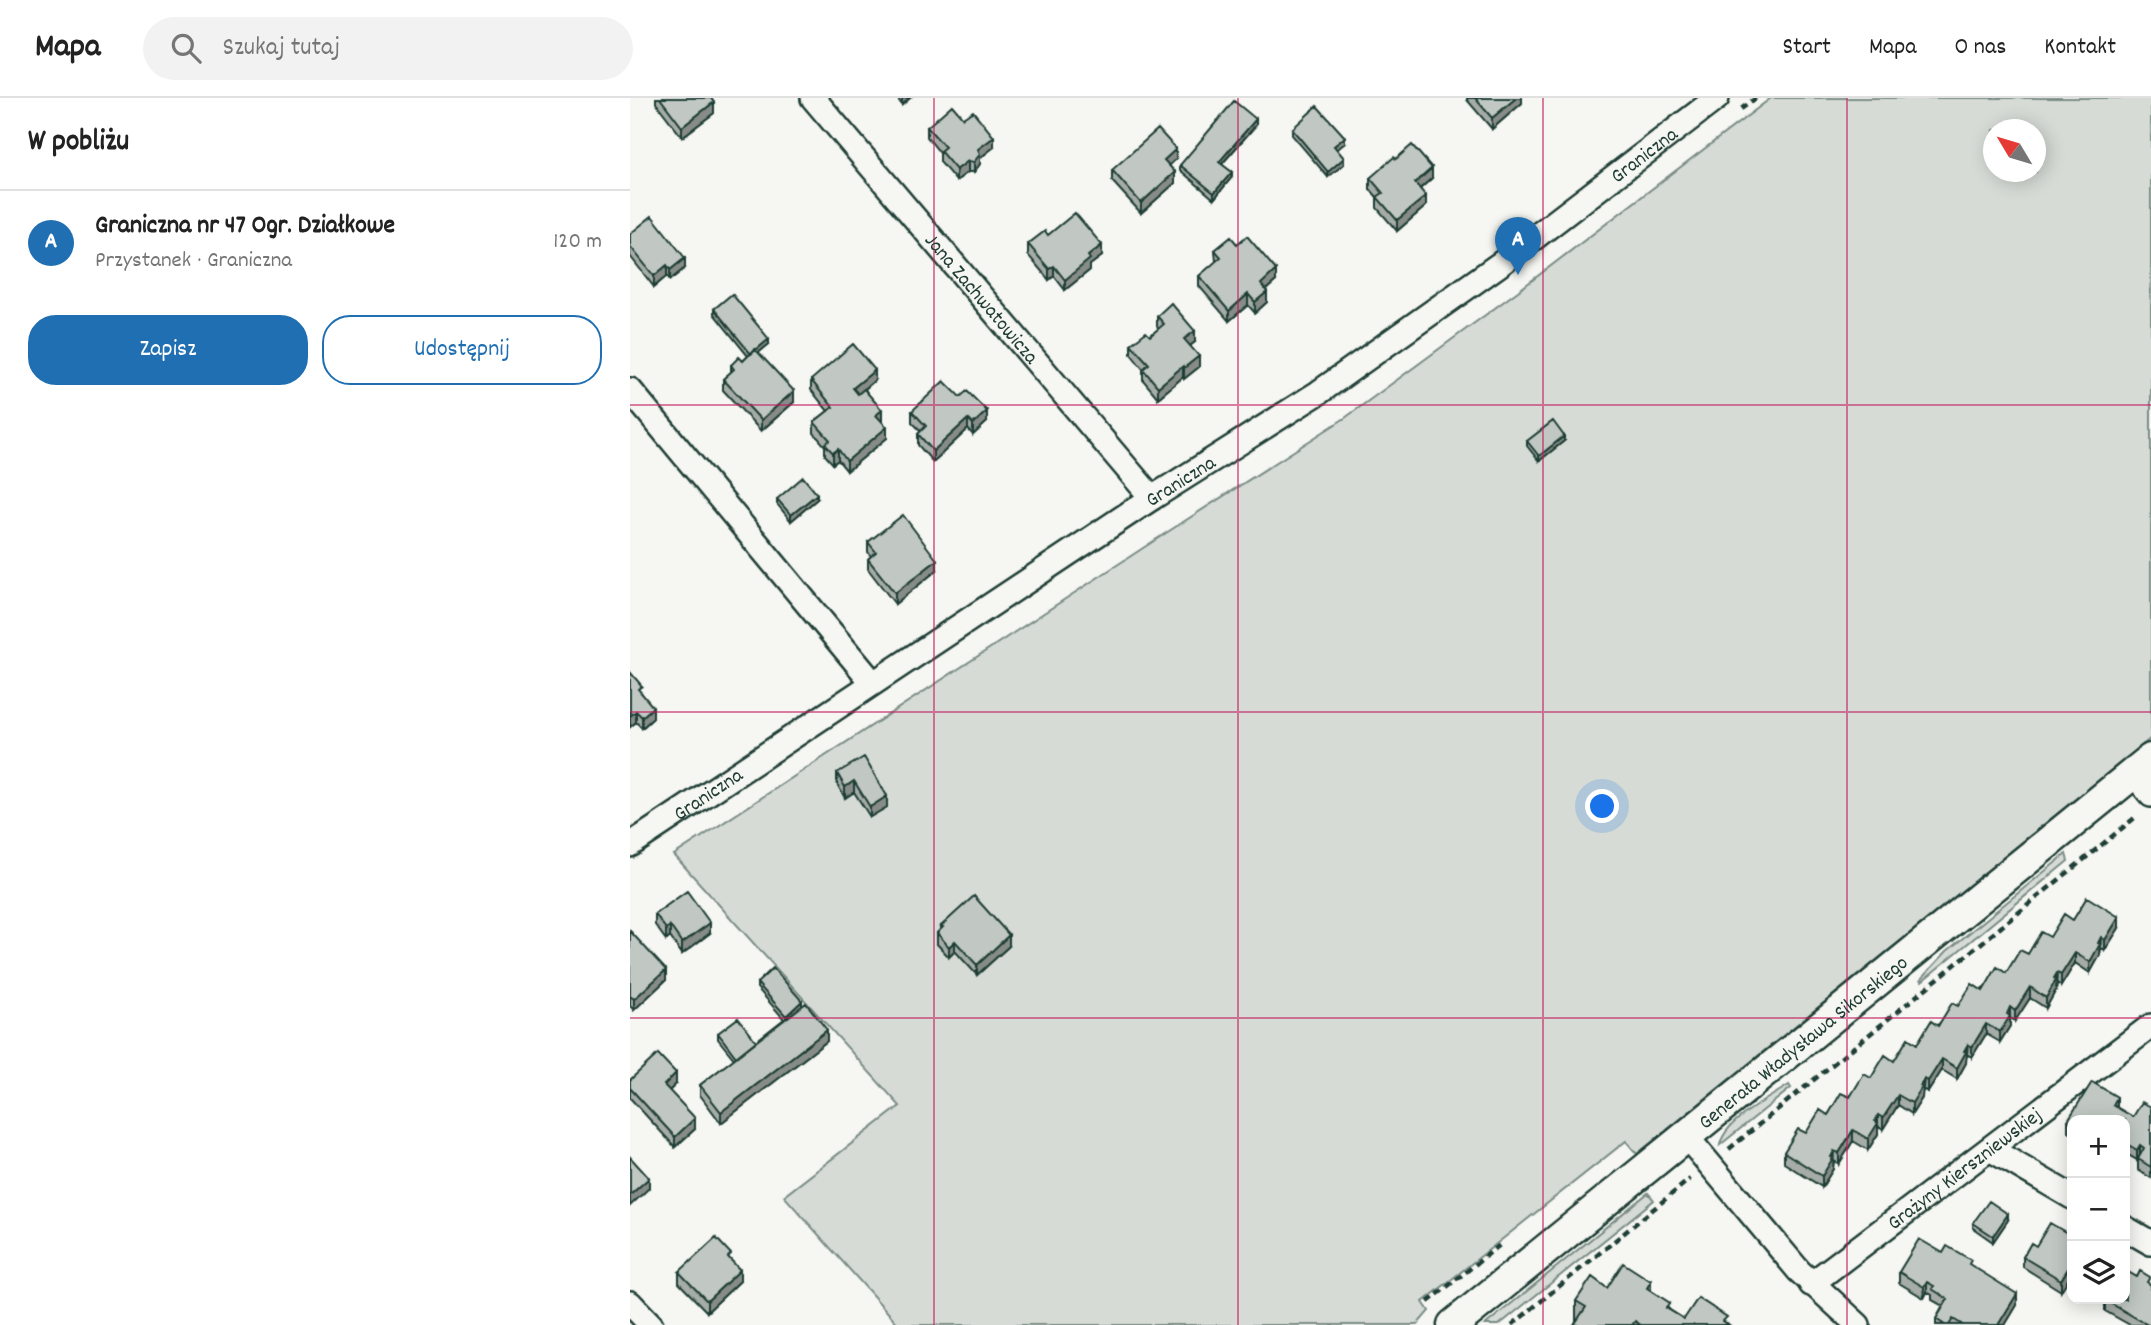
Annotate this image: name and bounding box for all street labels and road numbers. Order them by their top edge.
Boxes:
street label: Graniczna [1605,120,1686,192]
street label: Jana Zachwatowicza [916,228,1045,373]
street label: Graniczna [1141,449,1224,516]
street label: Graniczna [668,761,751,830]
street label: Generała Władysława Sikorskiego [1693,950,1916,1138]
street label: Grażyny Kierszniewskiej [1882,1102,2050,1239]

